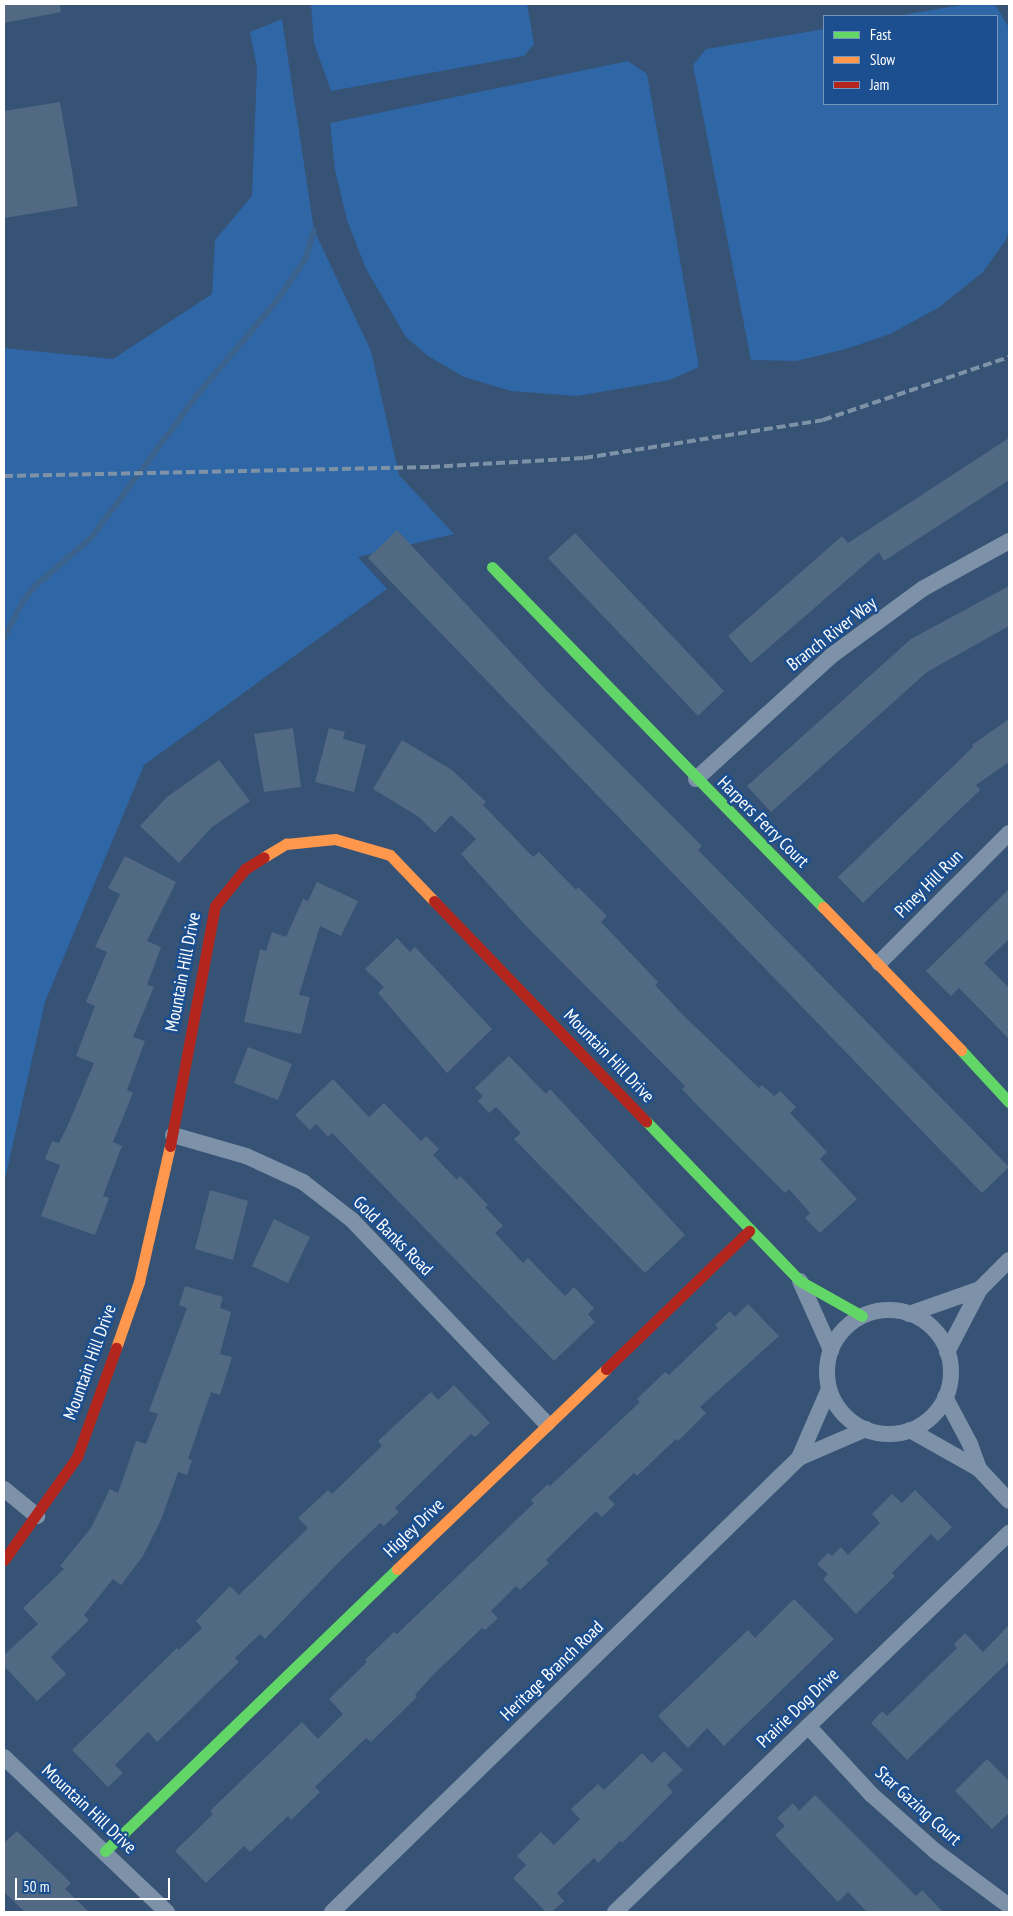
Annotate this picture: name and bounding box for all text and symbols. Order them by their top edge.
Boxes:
legend [823,15,998,105]
text: Fast [870,25,891,44]
text: Slow [870,50,895,69]
text: Jam [870,75,889,94]
street label: Branch River Way [783,592,881,676]
street label: Harpers Ferry Court [713,772,813,872]
street label: Piney Hill Run [890,845,968,923]
street label: Mountain Hill Drive [161,910,205,1034]
street label: Mountain Hill Drive [559,1005,659,1107]
street label: Gold Banks Road [349,1192,437,1280]
street label: Mountain Hill Drive [59,1301,121,1423]
street label: Higley Drive [379,1494,449,1562]
street label: Heritage Branch Road [496,1617,608,1725]
street label: Prairie Dog Drive [753,1664,843,1752]
street label: Mountain Hill Drive [37,1760,141,1858]
street label: Star Gazing Court [871,1762,965,1850]
scale bar [18,1868,172,1900]
text: 50 m [23,1877,49,1896]

